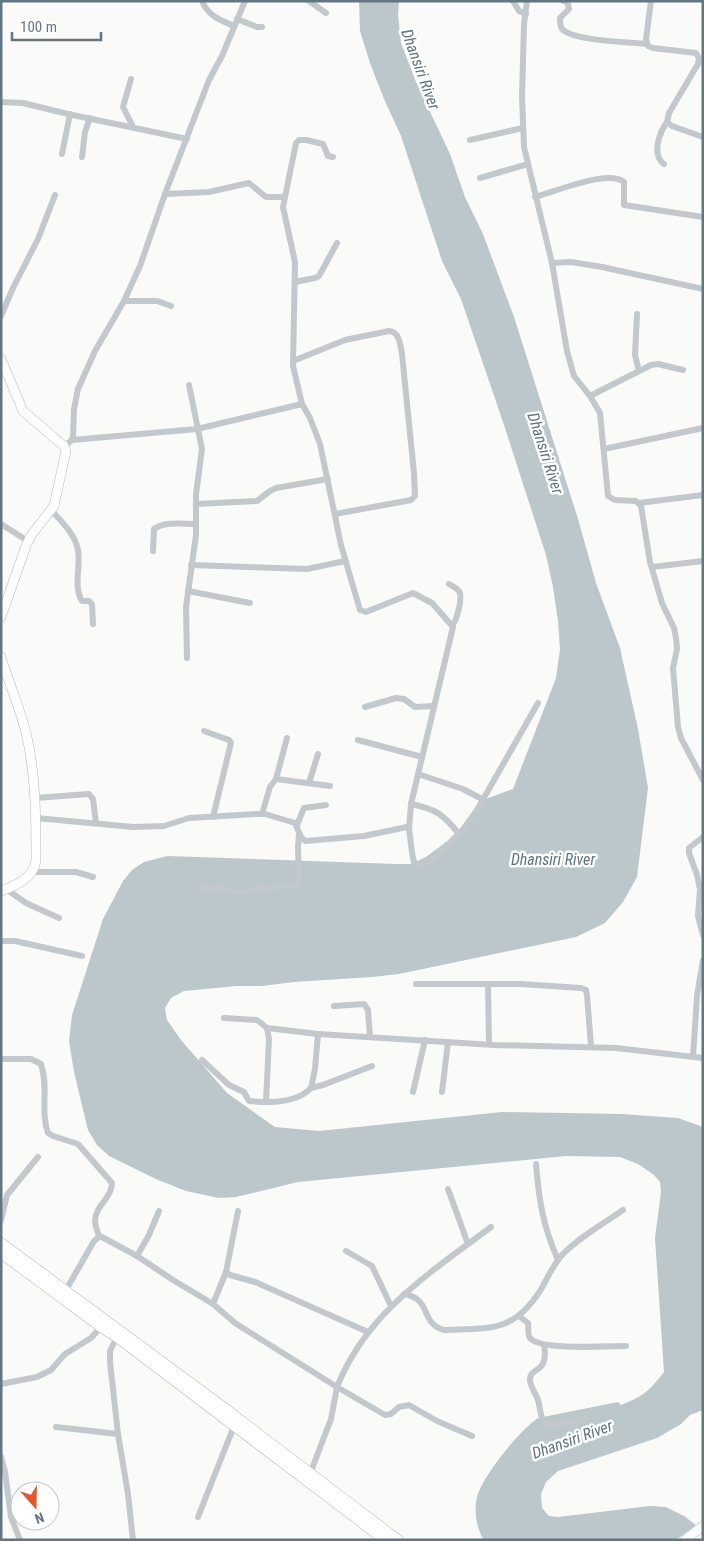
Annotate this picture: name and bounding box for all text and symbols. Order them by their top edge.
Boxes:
scale bar [12,10,101,42]
text: 100 m [20,18,57,36]
water label: Dhansiri River [397,26,444,113]
water label: Dhansiri River [523,410,568,497]
water label: Dhansiri River [511,850,596,869]
water label: Dhansiri River [529,1416,616,1463]
north arrow [10,1481,60,1531]
text: N [33,1509,46,1527]

